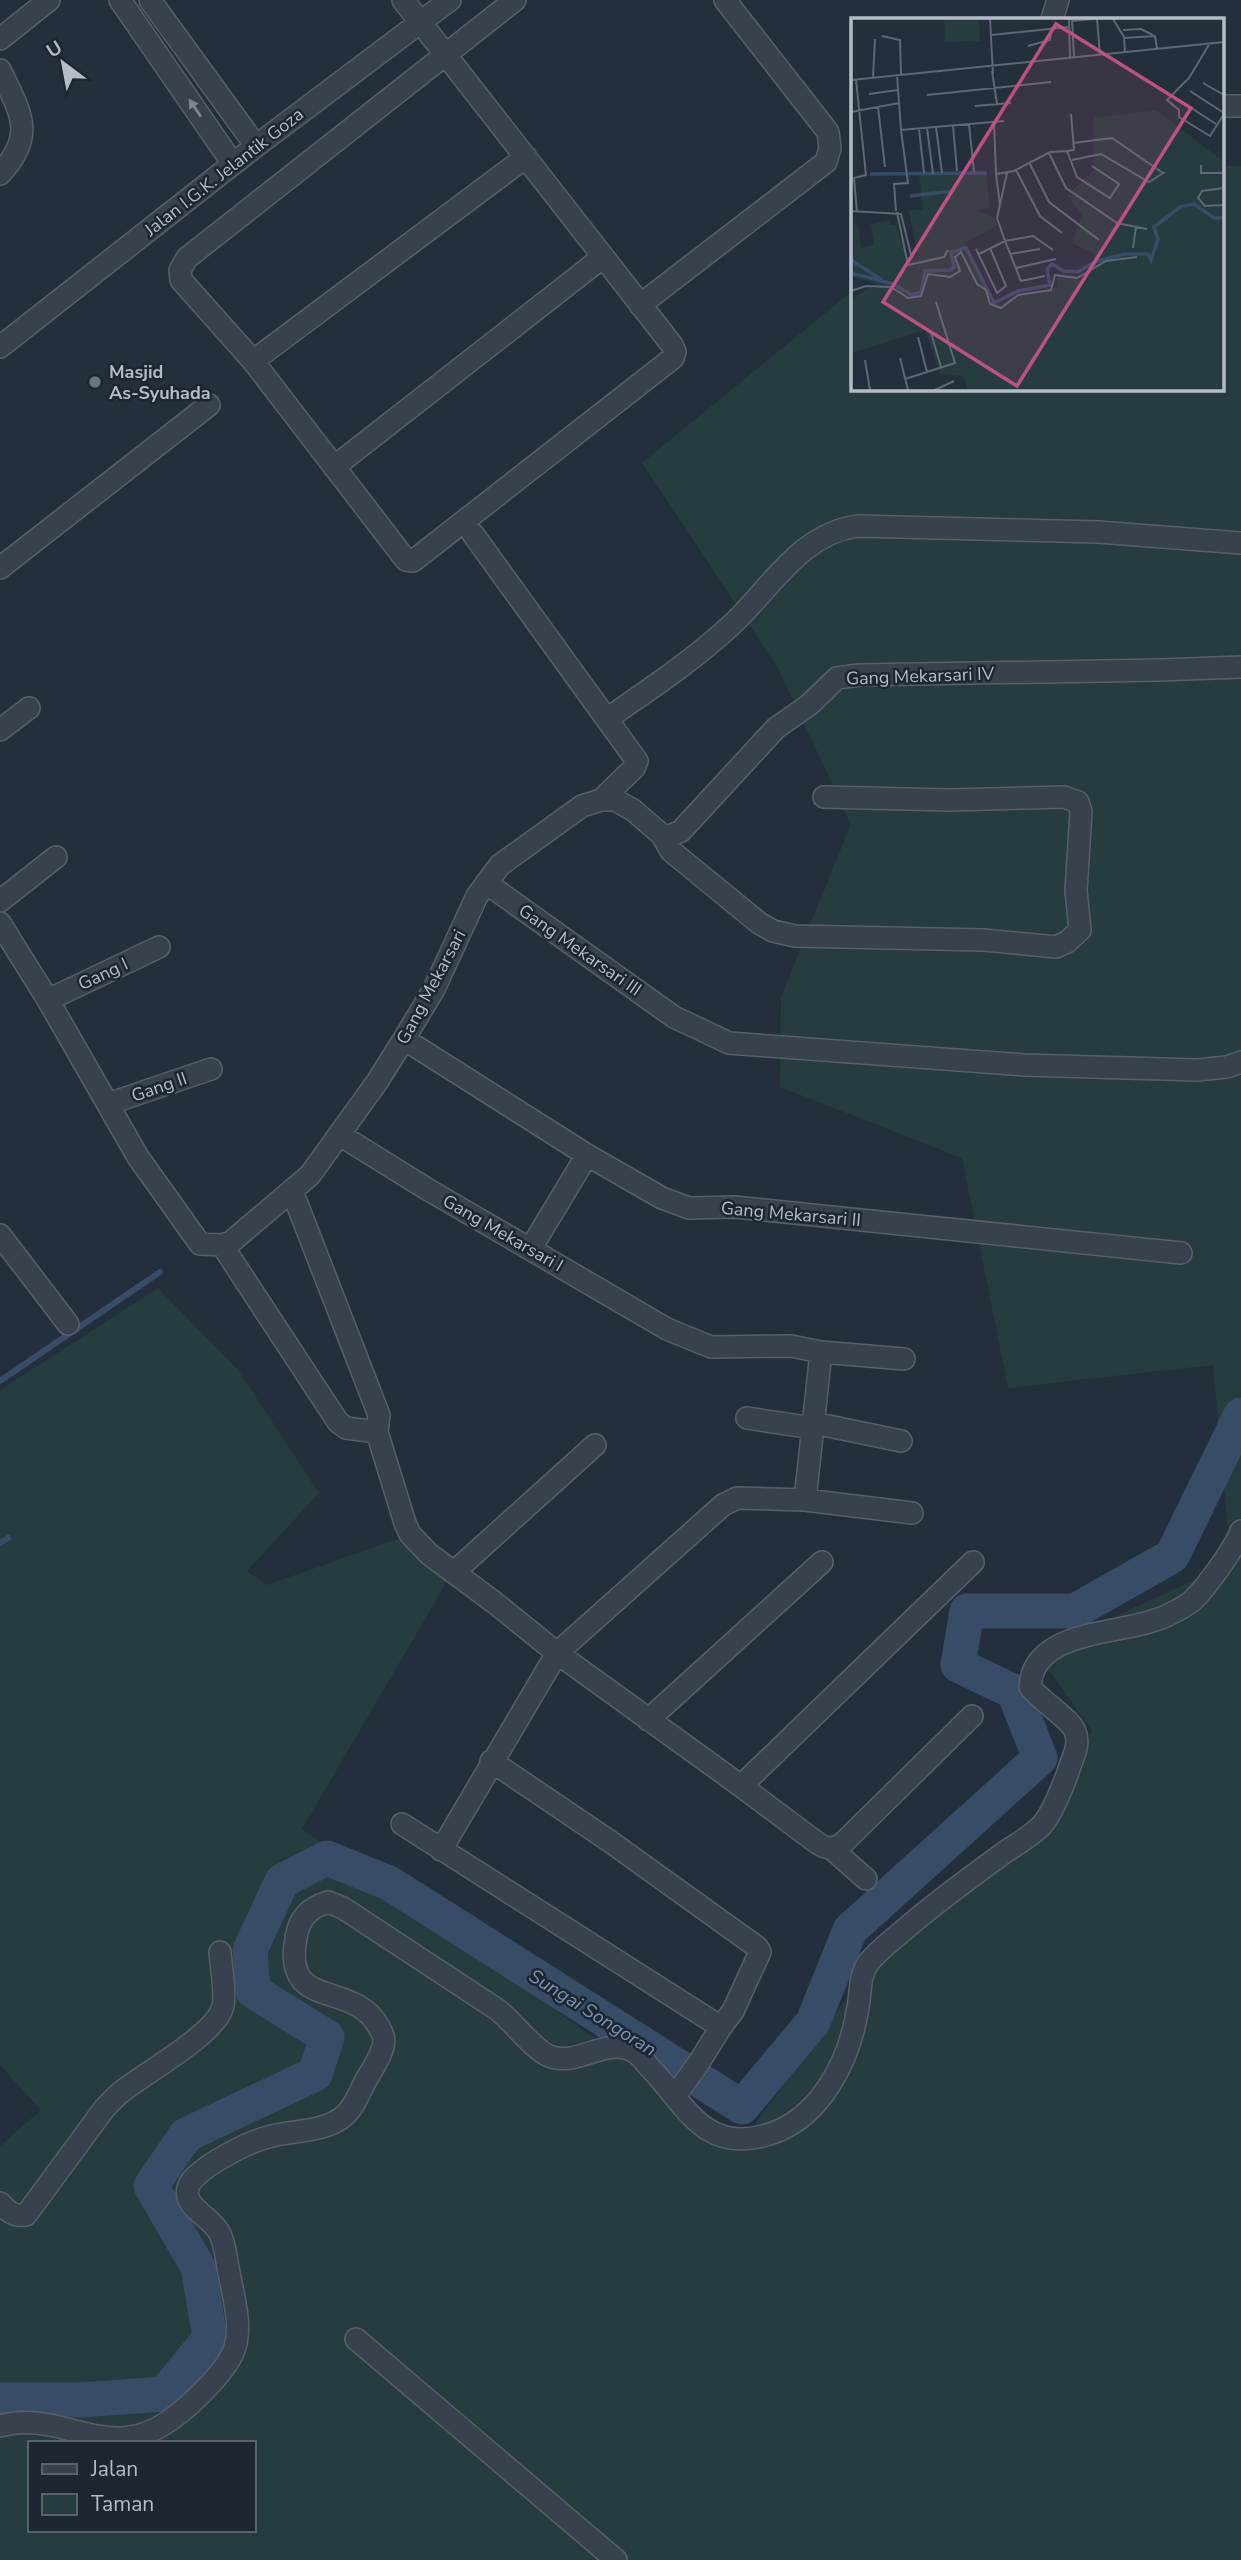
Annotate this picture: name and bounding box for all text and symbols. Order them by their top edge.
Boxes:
inset map [851,18,1224,390]
north arrow [28,28,98,98]
text: U [42,35,67,64]
one-way arrow [188,99,202,117]
street label: Jalan I.G.K. Jelantik Goza [139,102,309,242]
place label: Masjid As-Syuhada [109,360,211,405]
marker: Masjid As-Syuhada [87,374,103,390]
street label: Gang Mekarsari IV [846,661,995,691]
street label: Gang Mekarsari III [514,899,646,1001]
street label: Gang Mekarsari [391,925,471,1049]
street label: Gang I [74,952,132,996]
street label: Gang II [128,1066,190,1108]
street label: Gang Mekarsari I [438,1189,568,1277]
street label: Gang Mekarsari II [720,1196,862,1232]
water label: Sungai Songoran [524,1963,661,2063]
legend [28,2441,256,2532]
text: Jalan [90,2455,138,2483]
text: Taman [91,2490,154,2518]

